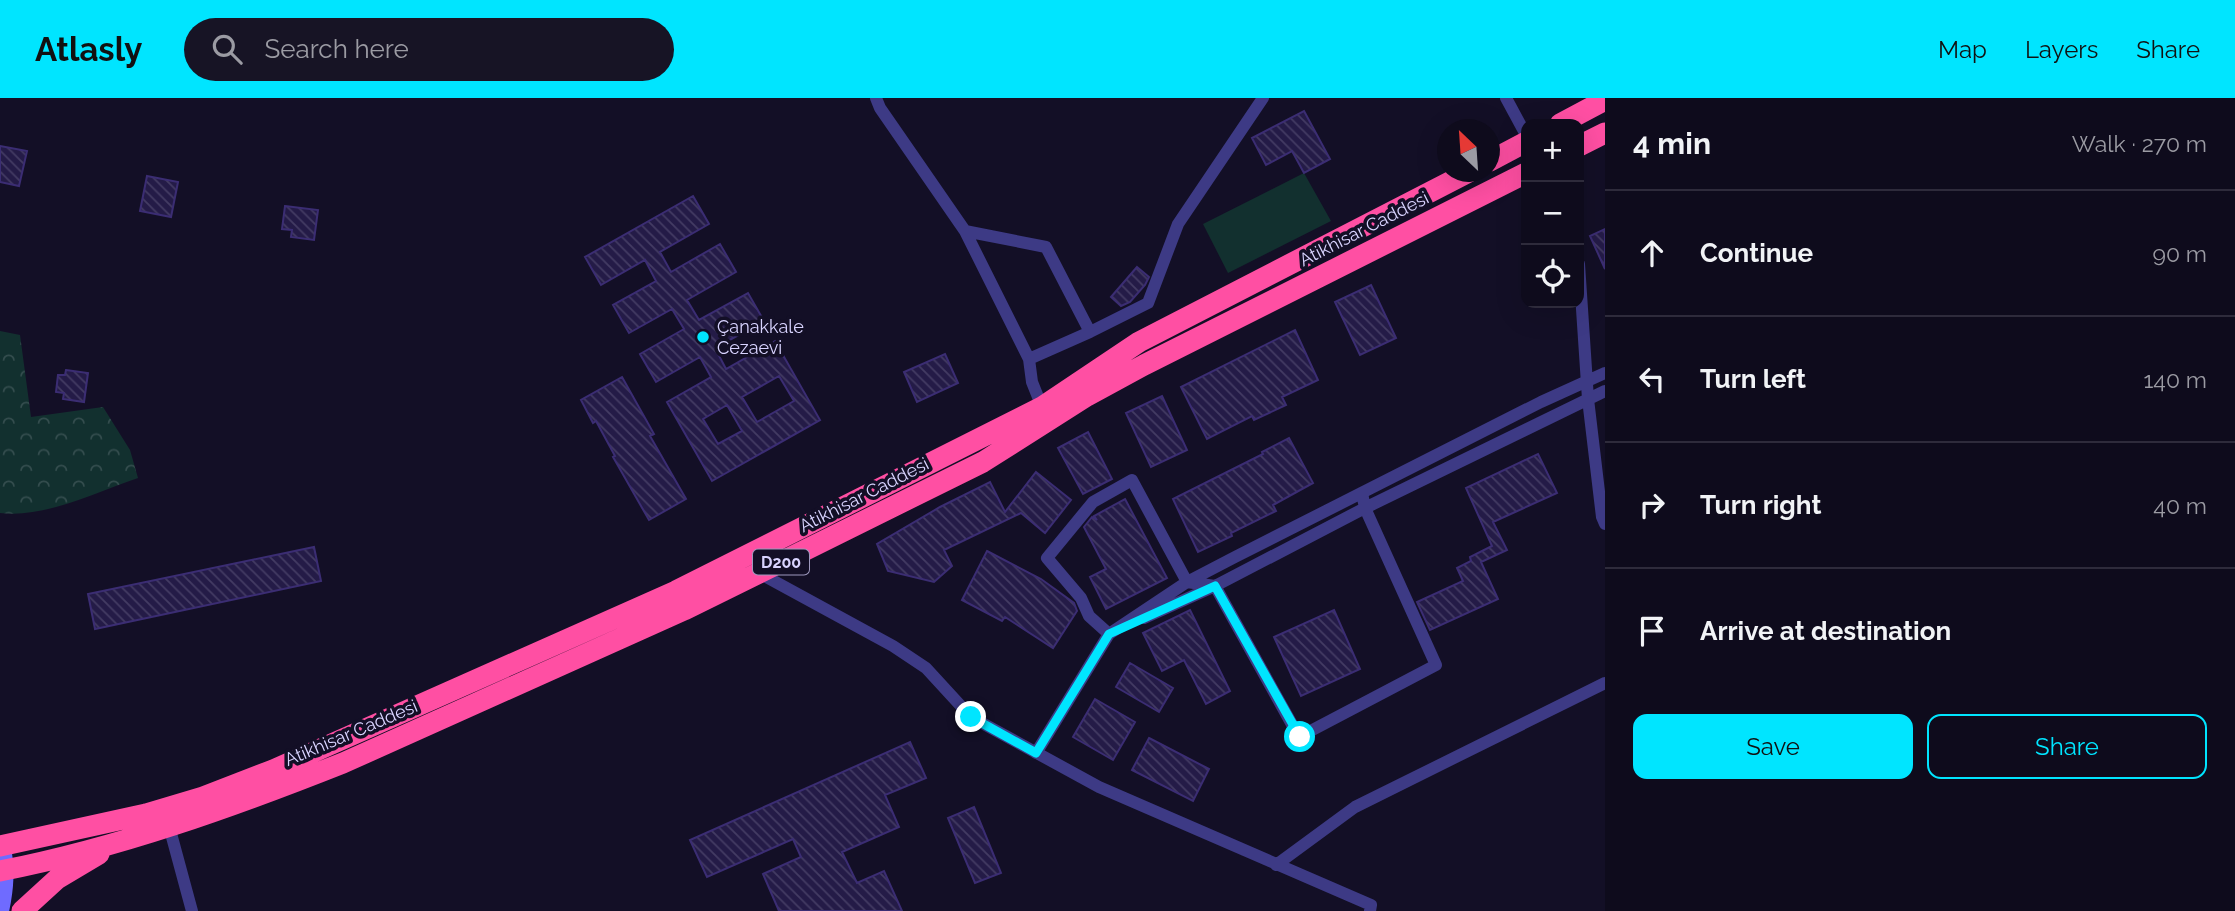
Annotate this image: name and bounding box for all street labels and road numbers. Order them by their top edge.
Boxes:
street label: Atikhisar Caddesi [1296,187,1432,270]
street label: Atikhisar Caddesi [796,453,932,536]
road number: D200 [753,550,809,575]
street label: Atikhisar Caddesi [281,695,420,770]

